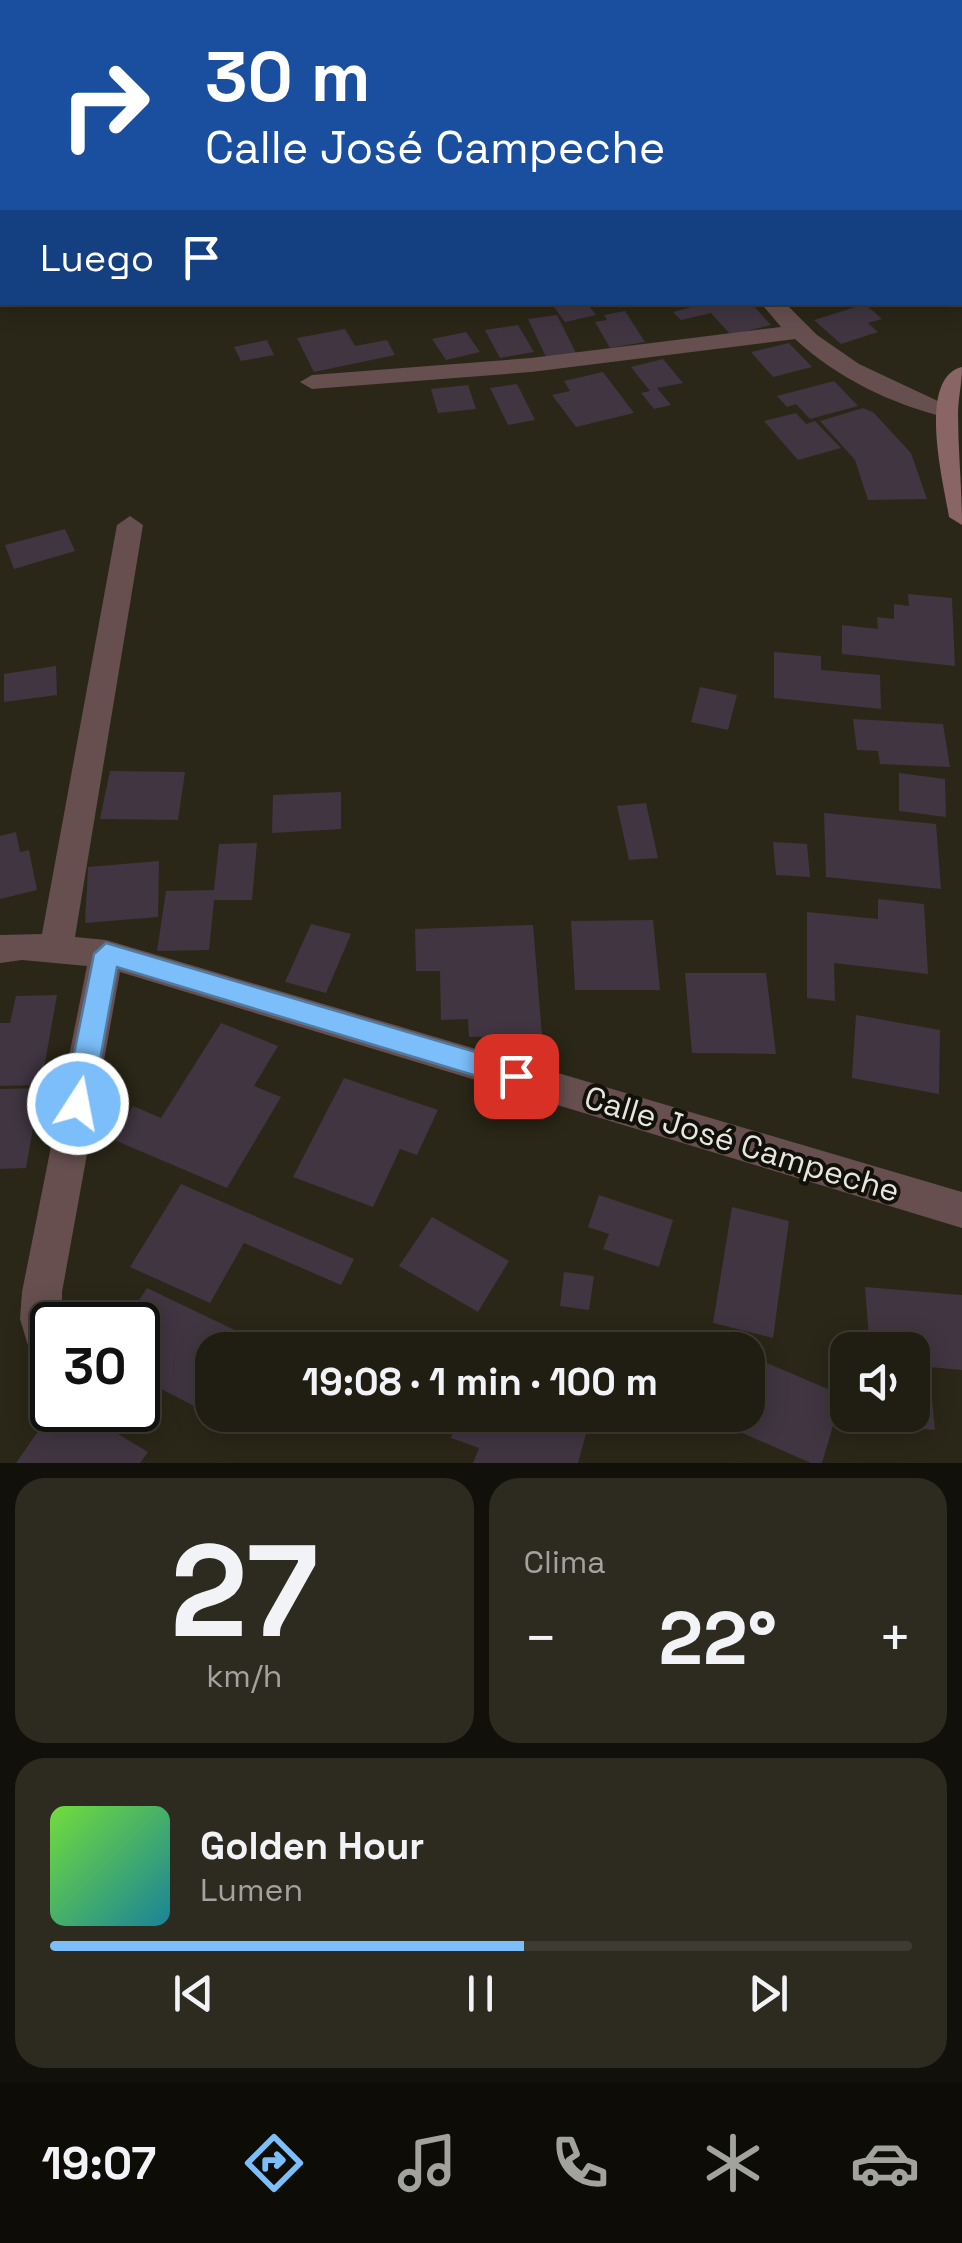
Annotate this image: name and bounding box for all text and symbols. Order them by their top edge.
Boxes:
text: 30 m [205,32,370,121]
icon: right [40,40,170,170]
text: Calle José Campeche [205,119,666,176]
icon: arrive [174,230,229,285]
text: Luego [40,234,154,282]
pin [474,1034,559,1119]
icon: arrive [489,1049,544,1104]
position arrow [26,1052,130,1156]
street label: Calle José Campeche [580,1077,904,1211]
speed limit sign: 30 [30,1302,160,1432]
map controls [830,1332,930,1432]
button: sound [830,1332,930,1432]
text: 19:08 · 1 min · 100 m [302,1358,658,1406]
text: 27 [170,1508,318,1674]
text: Clima [524,1542,606,1582]
text: 22° [658,1590,777,1686]
text: − [524,1603,558,1673]
text: + [878,1603,912,1673]
text: km/h [206,1656,282,1696]
text: Golden Hour [200,1822,424,1870]
text: Lumen [200,1870,303,1910]
icon: previous [166,1966,221,2021]
icon: pause [453,1966,508,2021]
icon: next [741,1966,796,2021]
icon: directions [239,2128,309,2198]
icon: music [392,2128,462,2198]
icon: phone [545,2128,615,2198]
icon: climate [698,2128,768,2198]
icon: car [850,2128,920,2198]
text: 19:07 [41,2135,156,2192]

